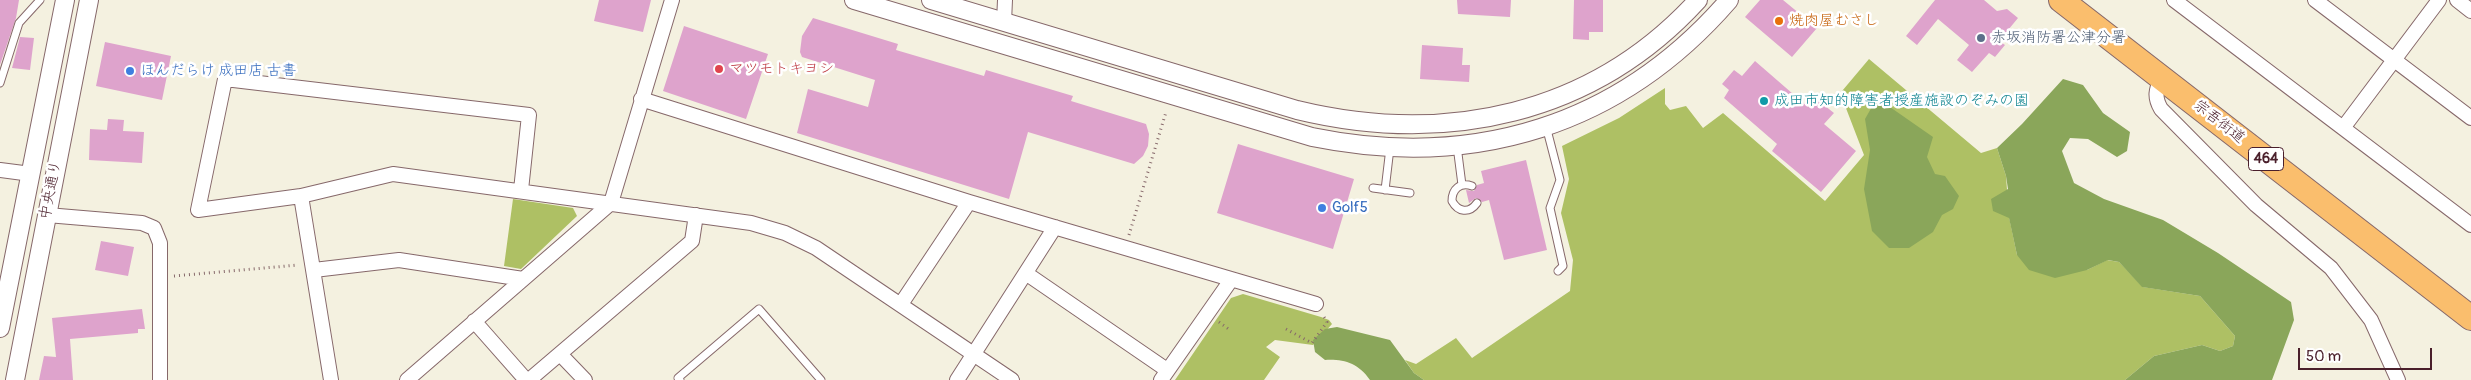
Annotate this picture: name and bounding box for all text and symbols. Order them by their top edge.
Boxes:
place label: 焼肉屋むさし [1789,12,1879,30]
marker: 焼肉屋むさし [1773,15,1785,27]
place label: 赤坂消防署公津分署 [1991,29,2126,47]
marker: 赤坂消防署公津分署 [1975,32,1987,44]
place label: マツモトキヨシ [729,60,834,78]
place label: ほんだらけ 成田店 古書 [140,62,297,80]
marker: マツモトキヨシ [713,63,725,75]
marker: ほんだらけ 成田店 古書 [124,65,136,77]
place label: 成田市知的障害者授産施設のぞみの園 [1774,92,2029,110]
marker: 成田市知的障害者授産施設のぞみの園 [1758,95,1770,107]
street label: 宗吾街道 [2190,96,2248,148]
road number: 464 [2248,148,2284,170]
street label: 中央通り [36,159,66,221]
place label: Golf5 [1332,199,1368,217]
marker: Golf5 [1316,202,1328,214]
scale bar [2301,338,2435,370]
text: 50 m [2306,347,2341,366]

